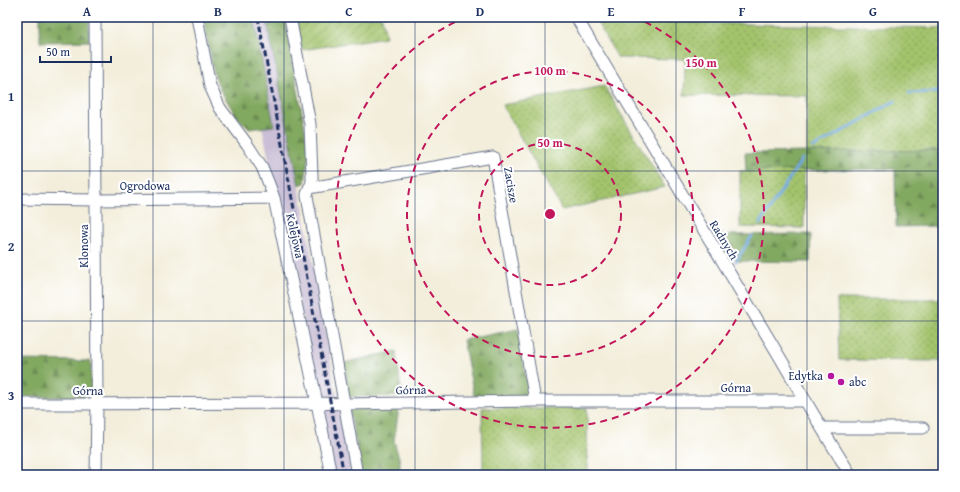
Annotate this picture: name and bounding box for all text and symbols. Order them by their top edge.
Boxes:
text: A [83,2,92,21]
text: B [214,2,222,21]
text: C [345,2,353,21]
text: D [476,2,484,21]
text: E [608,2,615,21]
text: F [739,2,746,21]
text: G [869,2,877,21]
scale bar [40,38,111,64]
text: 50 m [46,43,70,60]
text: 150 m [685,54,718,71]
text: 100 m [534,62,567,79]
text: 1 [8,87,14,106]
text: 50 m [537,134,563,151]
street label: Zacisze [500,166,523,205]
street label: Ogrodowa [120,177,171,194]
centre of rings [543,207,557,221]
street label: Kolejowa [282,212,309,260]
street label: Radnych [706,217,743,263]
street label: Klonowa [75,224,92,268]
text: 2 [8,237,15,256]
place label: Edytka [789,367,823,384]
marker: Edytka [826,371,836,381]
place label: abc [849,373,867,390]
marker: abc [836,377,846,387]
street label: Górna [721,379,752,396]
street label: Górna [396,381,427,398]
street label: Górna [73,382,104,399]
text: 3 [8,386,14,405]

